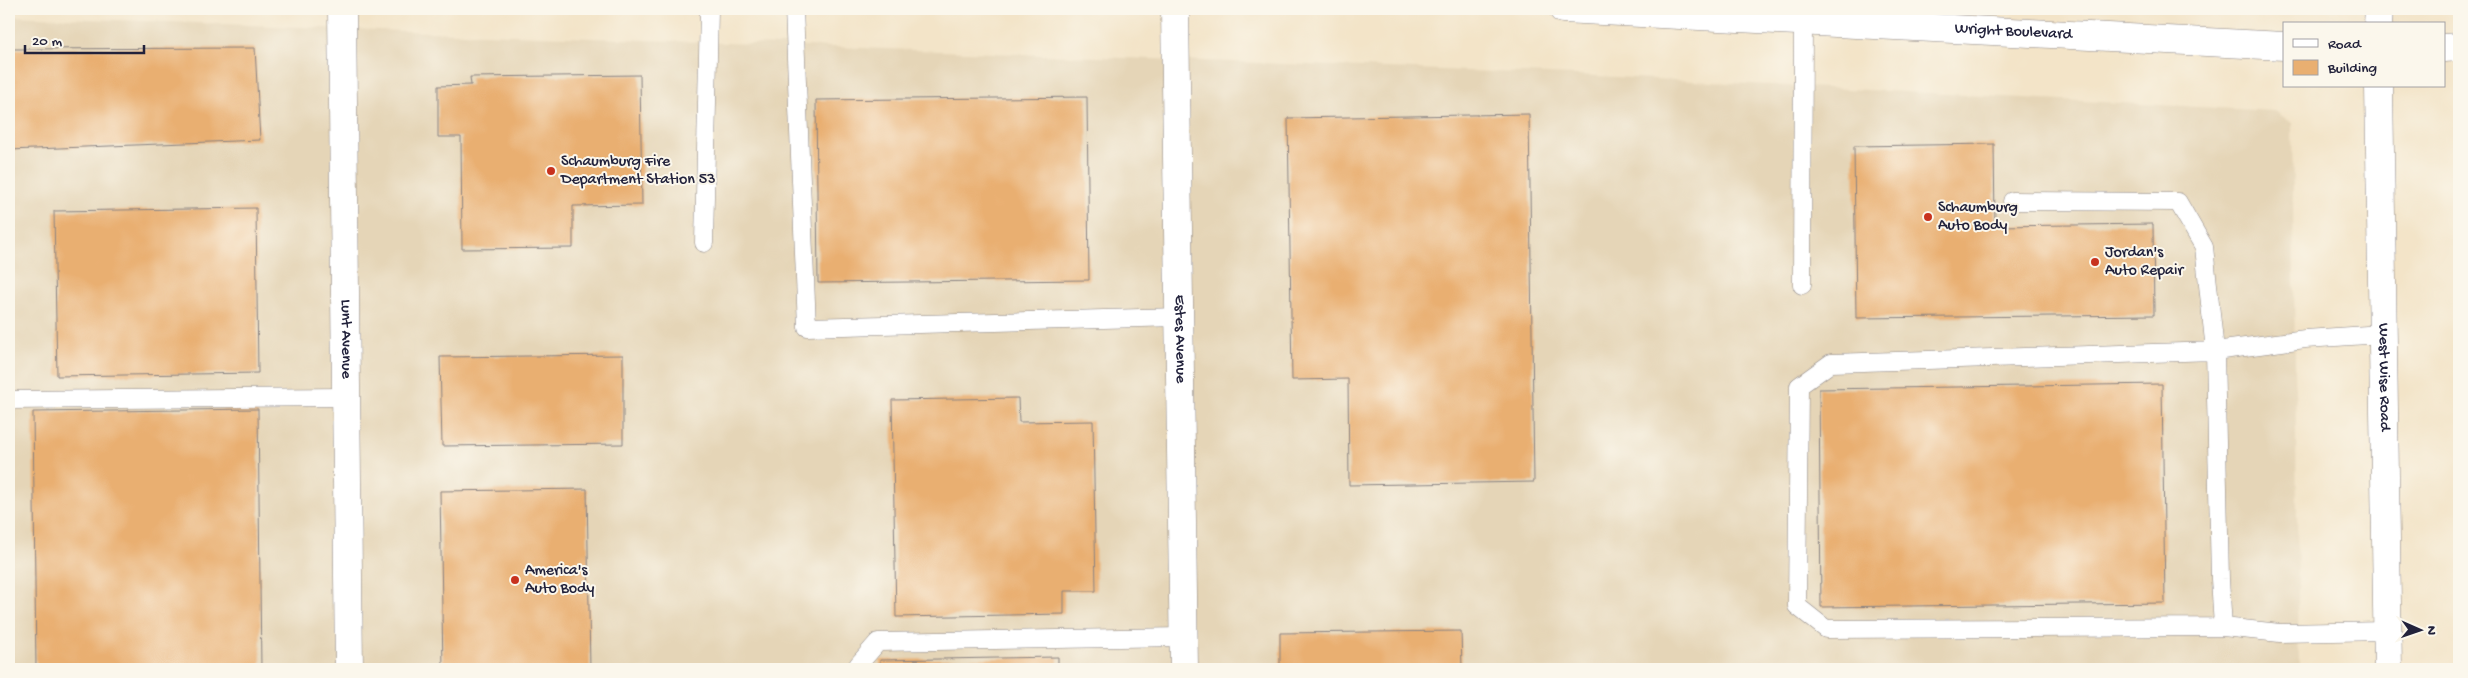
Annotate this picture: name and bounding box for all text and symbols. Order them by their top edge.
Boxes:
street label: Wright Boulevard [1954,20,2074,45]
scale bar [25,22,144,54]
legend [2283,22,2446,88]
text: 20 m [32,33,62,51]
text: Road [2328,36,2362,54]
text: Building [2327,60,2377,78]
place label: Schaumburg Fire Department Station 53 [560,153,715,190]
marker: Schaumburg Fire Department Station 53 [545,165,557,177]
place label: Schaumburg Auto Body [1938,199,2018,236]
marker: Schaumburg Auto Body [1922,211,1934,223]
place label: Jordan's Auto Repair [2105,244,2184,281]
marker: Jordan's Auto Repair [2089,256,2101,268]
street label: Estes Avenue [1169,295,1190,384]
street label: Lunt Avenue [336,299,355,380]
street label: West Wise Road [2373,323,2394,433]
place label: America's Auto Body [525,562,594,599]
marker: America's Auto Body [509,574,521,586]
north arrow [2396,606,2446,656]
text: N [2422,626,2439,635]

